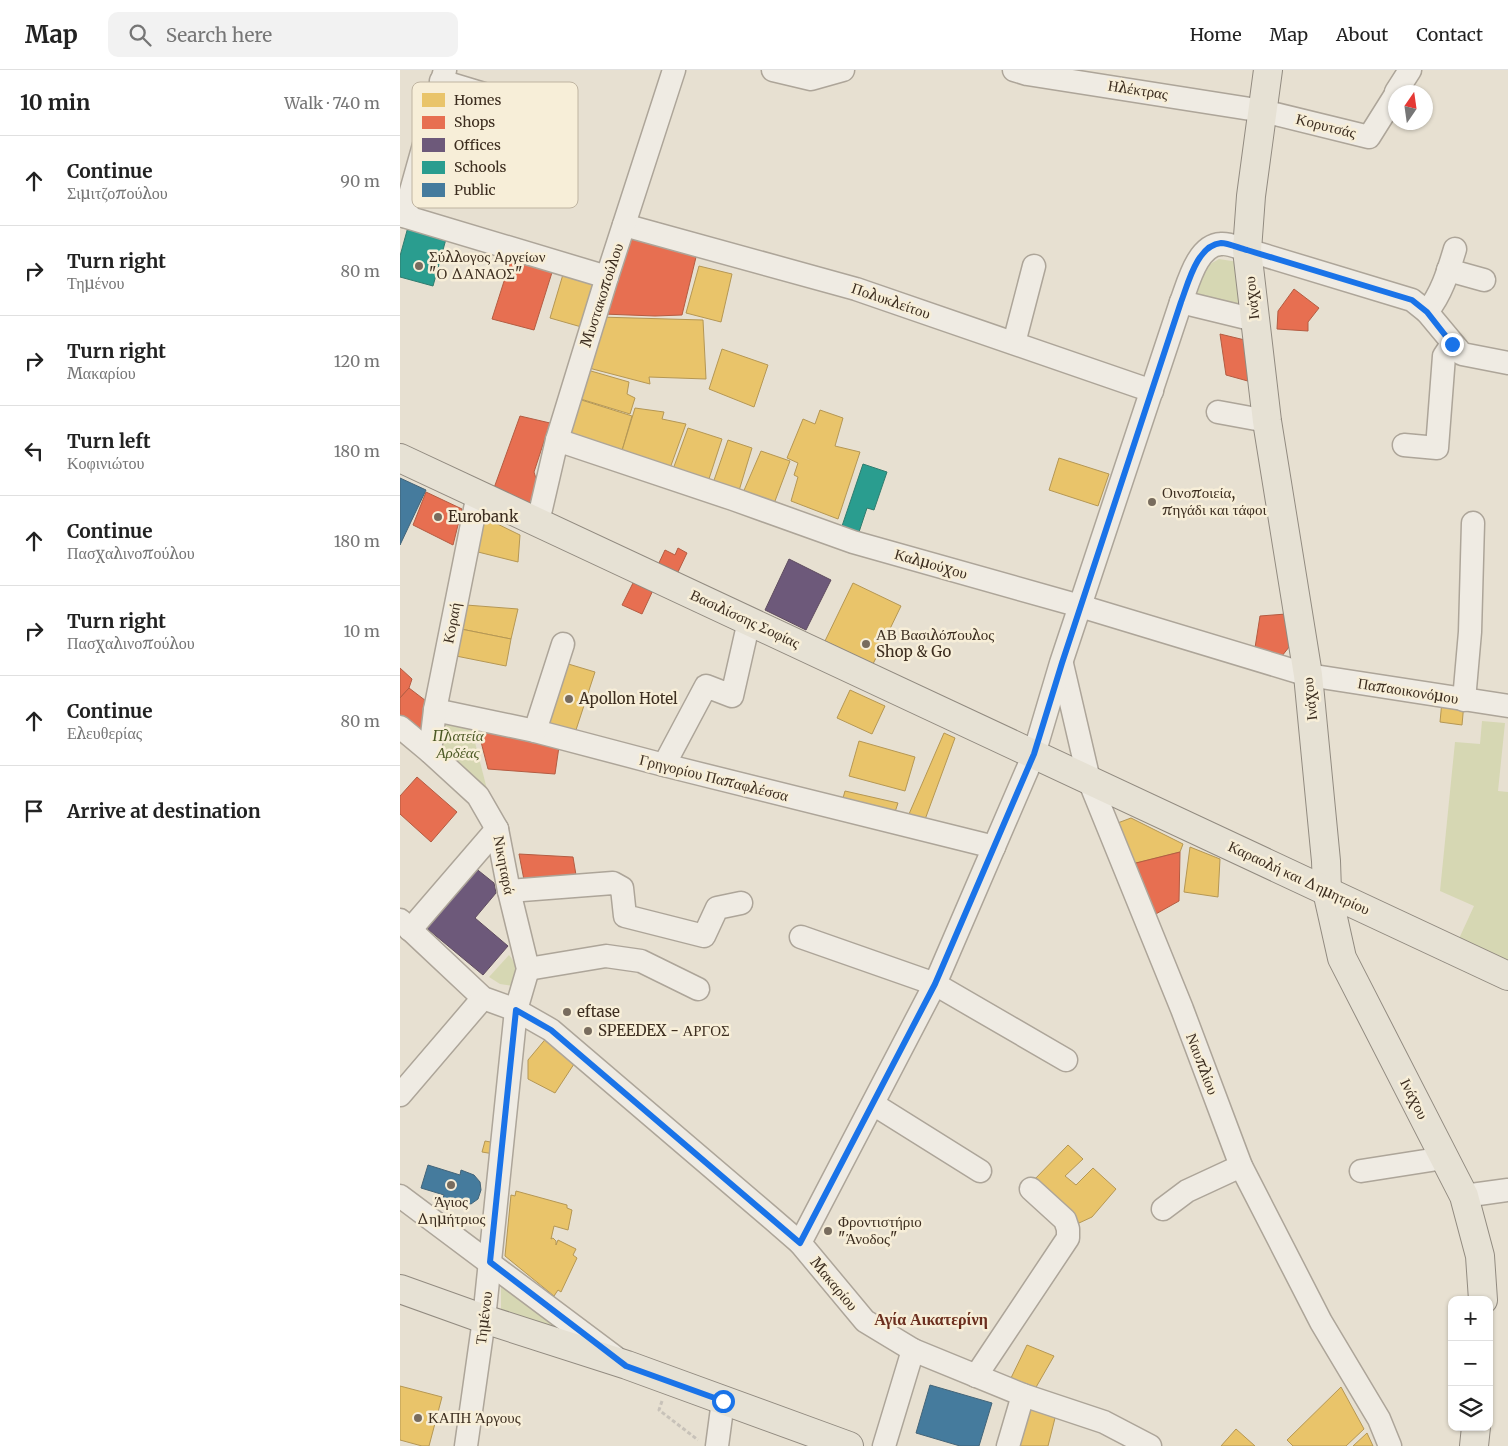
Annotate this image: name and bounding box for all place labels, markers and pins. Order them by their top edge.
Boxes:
place label: Σύλλογος Αργείων "Ο ΔΑΝΑΟΣ" [429,247,546,283]
marker: Σύλλογος Αργείων "Ο ΔΑΝΑΟΣ" [413,260,425,272]
place label: Οινοποιεία, πηγάδι και τάφοι [1162,483,1266,519]
marker: Οινοποιεία, πηγάδι και τάφοι [1146,496,1158,508]
place label: Eurobank [448,507,519,526]
marker: Eurobank [432,511,444,523]
place label: ΑΒ Βασιλόπουλος Shop & Go [876,625,994,661]
marker: ΑΒ Βασιλόπουλος Shop & Go [860,638,872,650]
place label: Apollon Hotel [578,689,678,708]
marker: Apollon Hotel [563,693,575,705]
place label: eftase [577,1002,620,1021]
marker: eftase [561,1006,573,1018]
place label: SPEEDEX - ΑΡΓΟΣ [598,1021,730,1040]
marker: SPEEDEX - ΑΡΓΟΣ [582,1025,594,1037]
marker: Άγιος Δημήτριος [445,1179,457,1191]
place label: Άγιος Δημήτριος [417,1192,485,1228]
place label: Φροντιστήριο "Άνοδος" [838,1212,922,1248]
marker: Φροντιστήριο "Άνοδος" [822,1225,834,1237]
place label: ΚΑΠΗ Άργους [428,1408,521,1427]
marker: ΚΑΠΗ Άργους [412,1412,424,1424]

